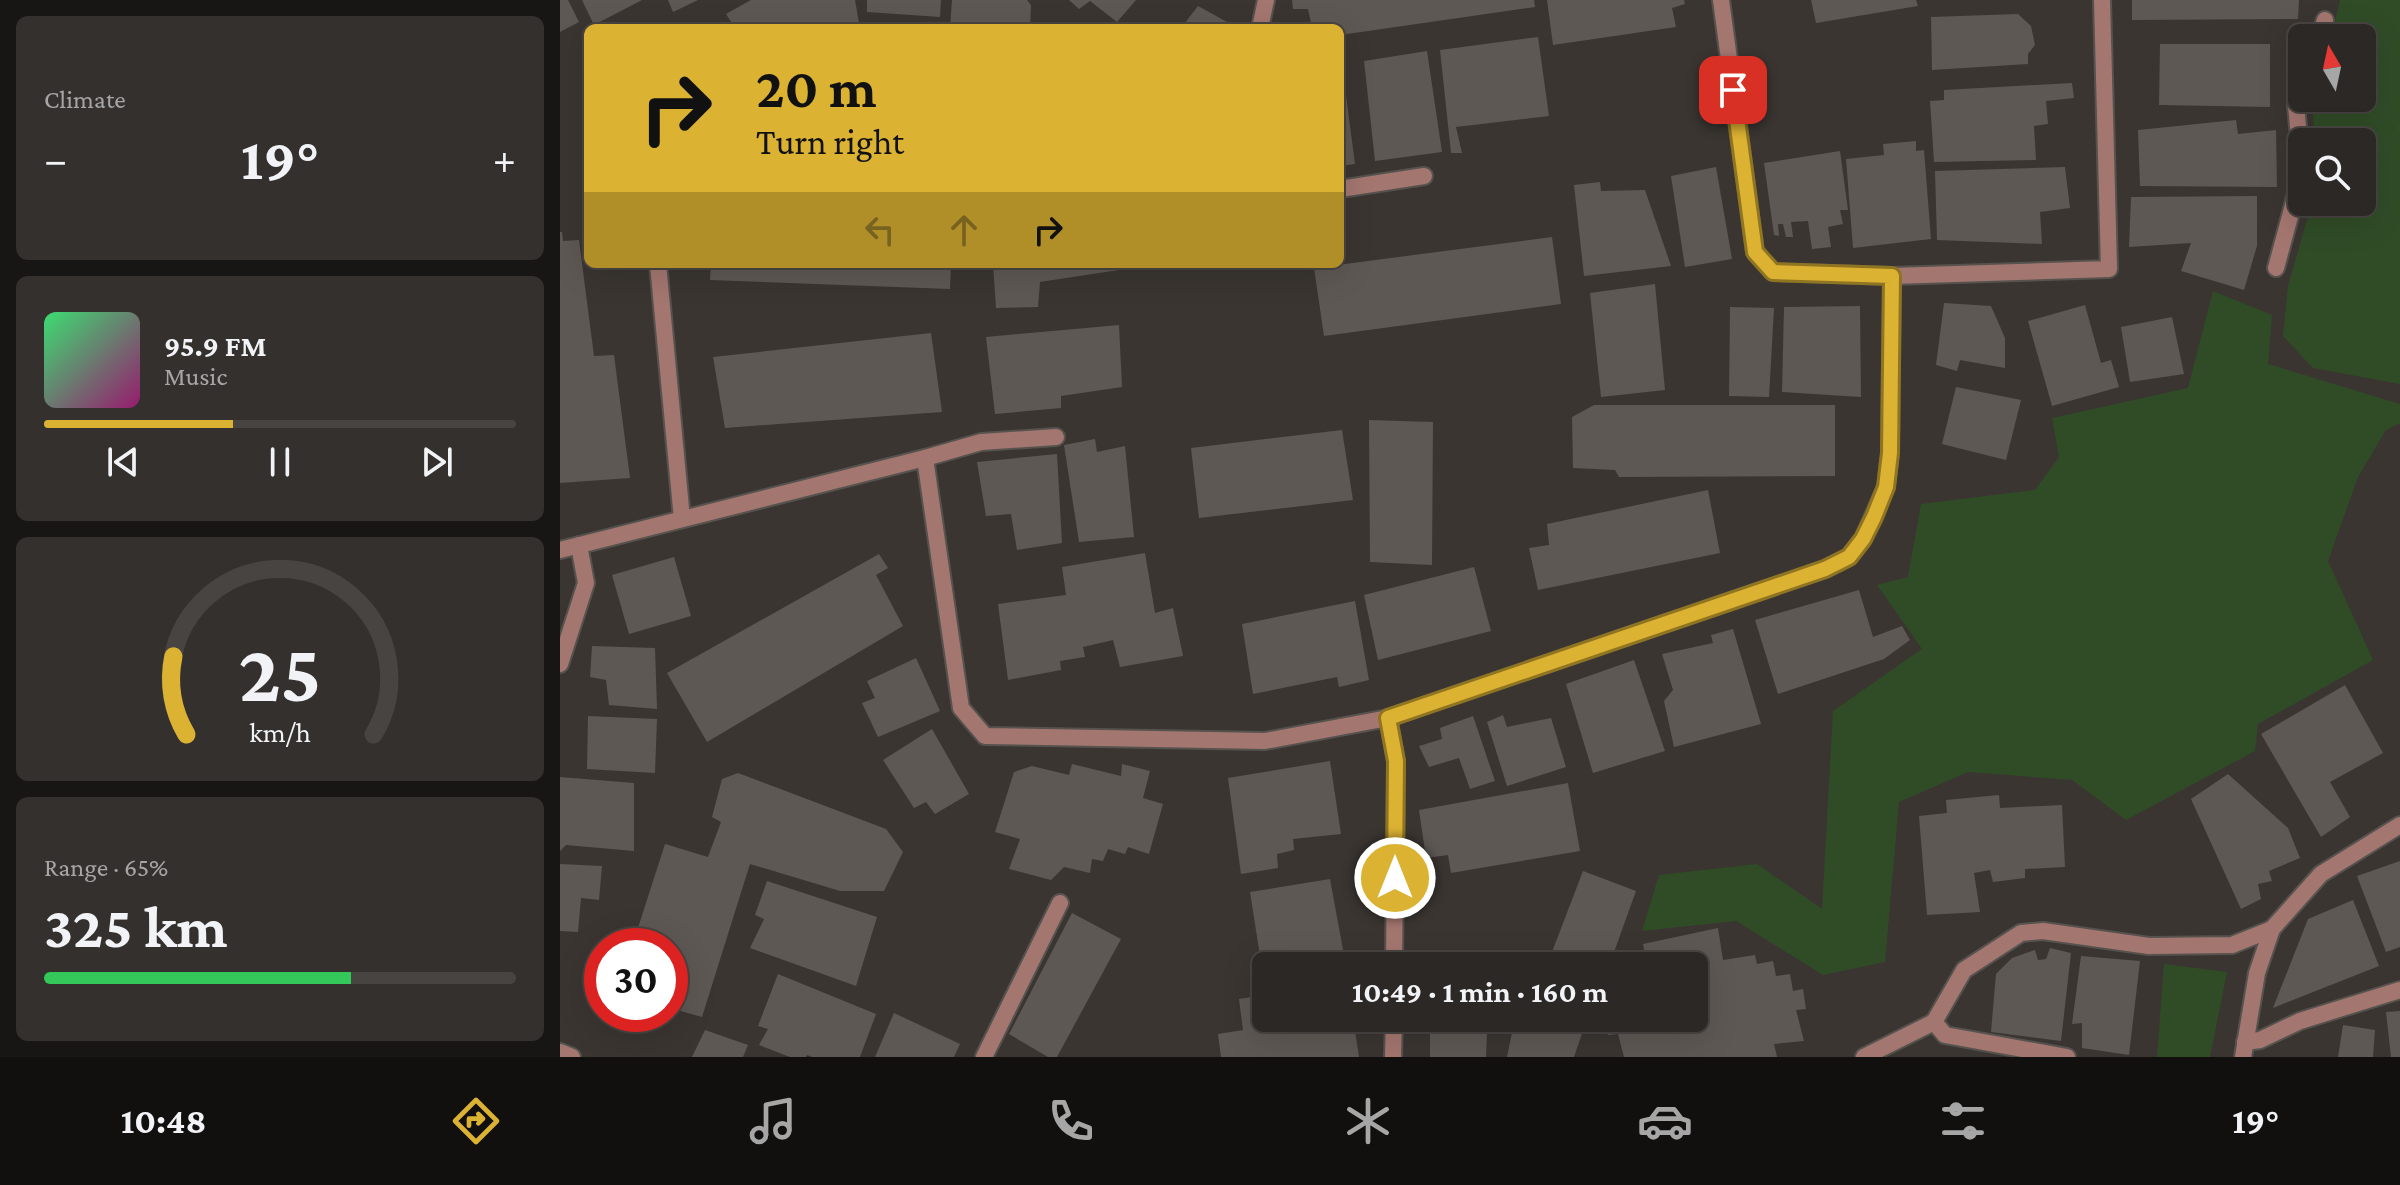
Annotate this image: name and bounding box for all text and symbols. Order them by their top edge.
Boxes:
north arrow [2288,24,2376,112]
map controls [2288,24,2376,216]
icon: right [624,56,728,160]
pin [1699,56,1767,124]
text: 20 m [756,57,877,119]
icon: arrive [1711,68,1755,112]
text: Climate [44,85,126,114]
text: Turn right [756,122,904,162]
text: 19° [241,125,319,192]
button: search [2288,128,2376,216]
text: − [44,135,67,183]
text: + [493,135,516,183]
icon: left [858,208,902,252]
icon: ahead [942,208,986,252]
icon: right [1026,208,1070,252]
text: 95.9 FM [164,329,267,362]
text: Music [164,362,227,391]
icon: previous [101,440,145,484]
icon: pause [258,440,302,484]
icon: next [415,440,459,484]
text: 25 [238,625,322,718]
text: km/h [249,716,311,748]
position arrow [1353,836,1437,920]
text: Range · 65% [44,853,168,882]
text: 325 km [44,893,228,960]
speed limit sign: 30 [584,928,688,1032]
text: 10:49 · 1 min · 160 m [1352,975,1608,1008]
icon: directions [448,1093,504,1149]
icon: music [745,1093,801,1149]
icon: phone [1043,1093,1099,1149]
icon: climate [1340,1093,1396,1149]
icon: car [1637,1093,1693,1149]
icon: filters [1935,1093,1991,1149]
text: 10:48 [121,1101,206,1141]
text: 19° [2232,1101,2279,1141]

